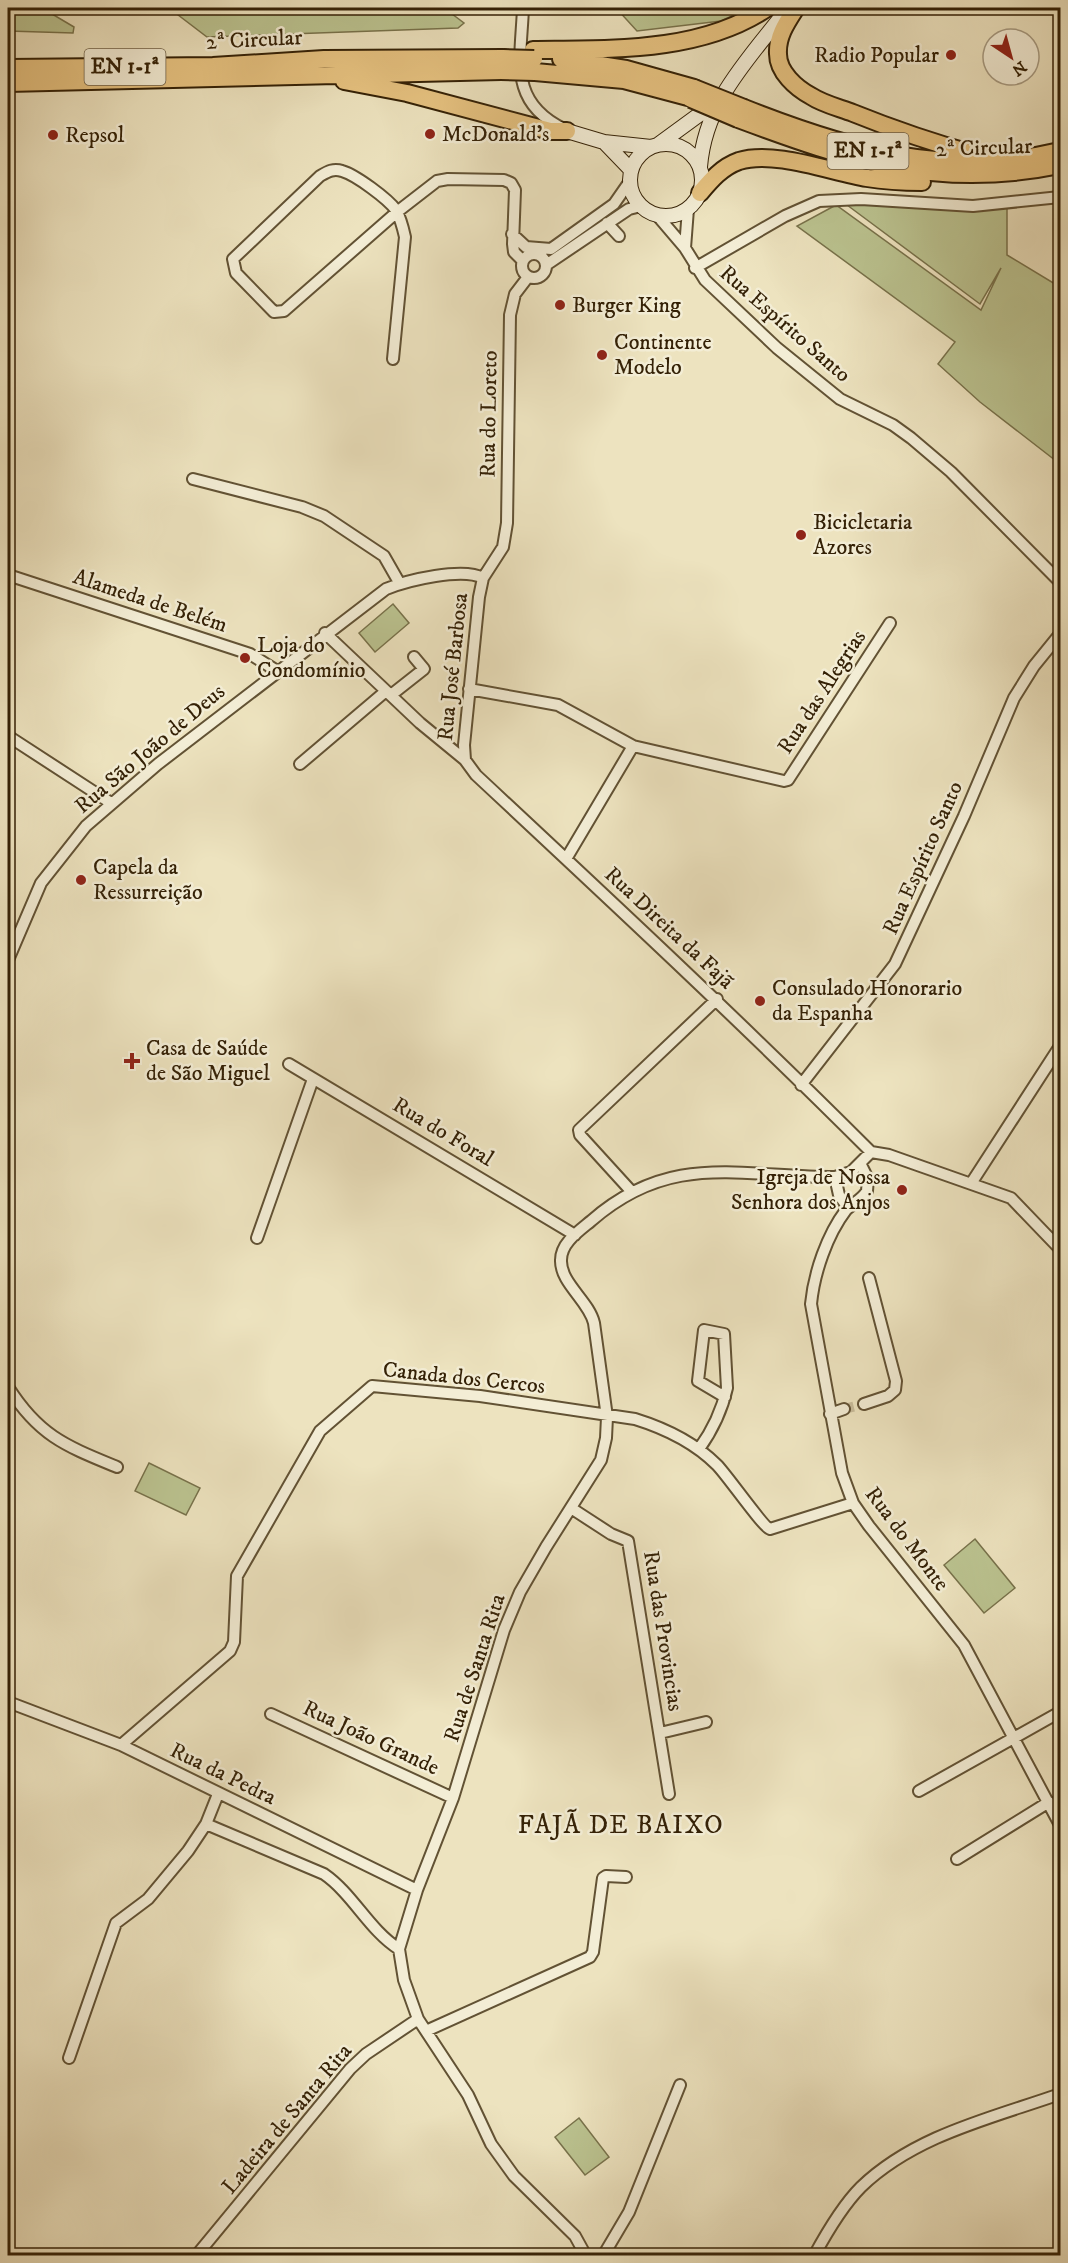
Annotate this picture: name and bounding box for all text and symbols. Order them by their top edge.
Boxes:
street label: 2ª Circular [205,24,304,56]
north arrow [981,27,1041,87]
place label: Radio Popular [814,42,940,69]
marker: Radio Popular [944,48,958,62]
road number: EN 1-1ª [84,49,166,85]
text: N [1008,56,1030,80]
place label: McDonald's [442,121,549,148]
place label: Repsol [65,122,125,149]
marker: McDonald's [423,127,437,141]
marker: Repsol [46,128,60,142]
road number: EN 1-1ª [828,133,908,169]
street label: 2ª Circular [935,133,1034,163]
street label: Rua Espírito Santo [714,260,856,388]
place label: Burger King [572,292,681,319]
marker: Burger King [553,298,567,312]
place label: Continente Modelo [614,329,712,381]
marker: Continente Modelo [595,348,609,362]
street label: Rua do Loreto [474,350,504,478]
place label: Bicicletaria Azores [813,509,913,561]
marker: Bicicletaria Azores [794,528,808,542]
street label: Alameda de Belém [69,563,231,639]
street label: Rua José Barbosa [432,591,474,742]
street label: Rua das Alegrias [772,625,872,759]
place label: Loja do Condomínio [257,632,366,684]
marker: Loja do Condomínio [238,651,252,665]
street label: Rua São João de Deus [69,678,231,820]
street label: Rua Espírito Santo [877,777,969,939]
place label: Capela da Ressurreição [93,854,203,906]
street label: Rua Direita da Fajã [599,861,740,995]
marker: Capela da Ressurreição [74,873,88,887]
place label: Consulado Honorario da Espanha [772,975,962,1027]
marker: Consulado Honorario da Espanha [753,994,767,1008]
place label: Casa de Saúde de São Miguel [146,1035,270,1087]
marker: Casa de Saúde de São Miguel [123,1052,141,1070]
street label: Rua do Foral [388,1091,499,1173]
place label: Igreja de Nossa Senhora dos Anjos [731,1164,891,1216]
marker: Igreja de Nossa Senhora dos Anjos [895,1183,909,1197]
street label: Canada dos Cercos [382,1356,546,1400]
street label: Rua do Monte [859,1481,955,1597]
street label: Rua das Provincias [637,1549,689,1713]
street label: Rua de Santa Rita [438,1590,512,1745]
street label: Rua João Grande [298,1695,444,1781]
street label: Rua da Pedra [166,1737,281,1812]
district label: FAJÃ DE BAIXO [518,1808,724,1842]
street label: Ladeira de Santa Rita [216,2038,358,2200]

